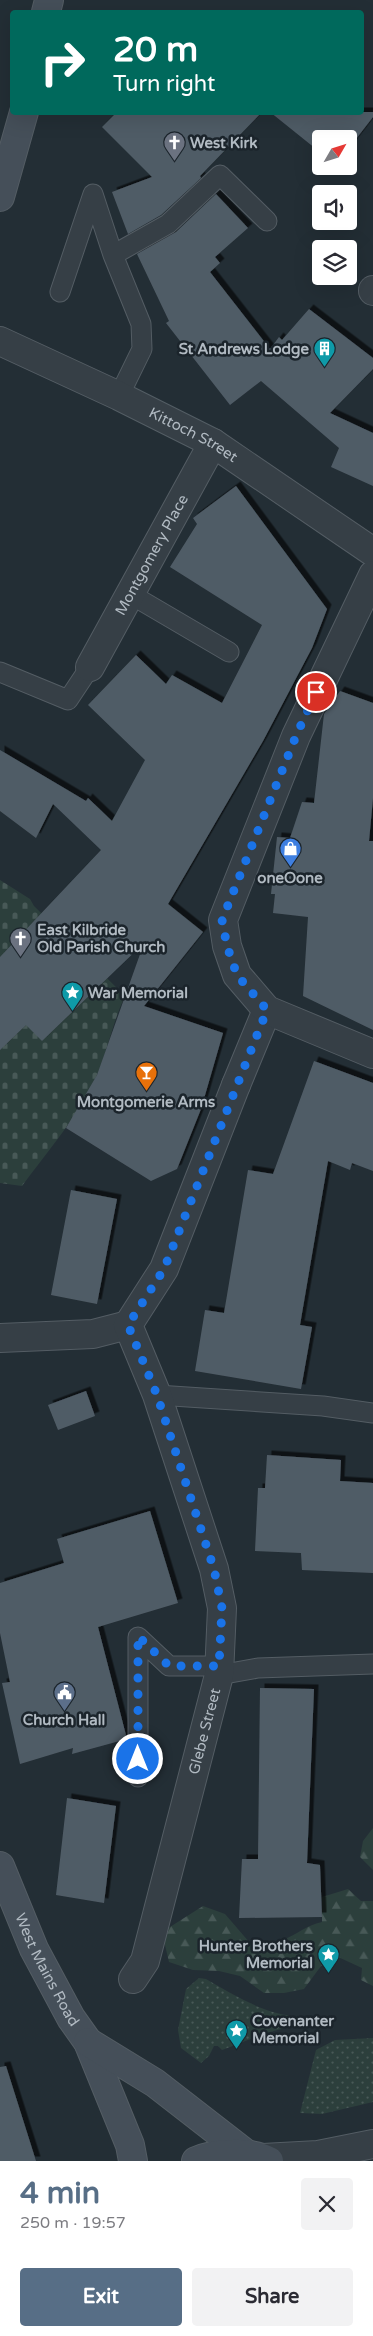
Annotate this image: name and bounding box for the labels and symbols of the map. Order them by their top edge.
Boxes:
north arrow [312,130,358,175]
church icon: West Kirk [162,131,186,162]
place label: West Kirk [190,134,257,152]
building icon: St Andrews Lodge [313,337,337,368]
place label: St Andrews Lodge [179,340,310,359]
street label: Kittoch Street [146,403,241,466]
street label: Montgomery Place [111,491,192,618]
pin [295,671,337,713]
shop icon: oneOone [278,837,302,868]
place label: oneOone [257,869,323,887]
place label: East Kilbride Old Parish Church [37,921,165,956]
church icon: East Kilbride Old Parish Church [9,927,33,958]
place icon: War Memorial [60,981,84,1012]
place label: War Memorial [88,984,188,1002]
bar icon: Montgomerie Arms [134,1061,158,1092]
place label: Montgomerie Arms [77,1093,215,1112]
public building icon: Church Hall [52,1680,76,1711]
street label: Glebe Street [185,1686,224,1776]
place label: Church Hall [23,1711,105,1729]
position arrow [111,1732,163,1784]
street label: West Mains Road [11,1911,83,2030]
place label: Hunter Brothers Memorial [199,1937,313,1972]
place icon: Hunter Brothers Memorial [317,1943,341,1974]
place label: Covenanter Memorial [252,2012,334,2047]
place icon: Covenanter Memorial [224,2018,248,2049]

